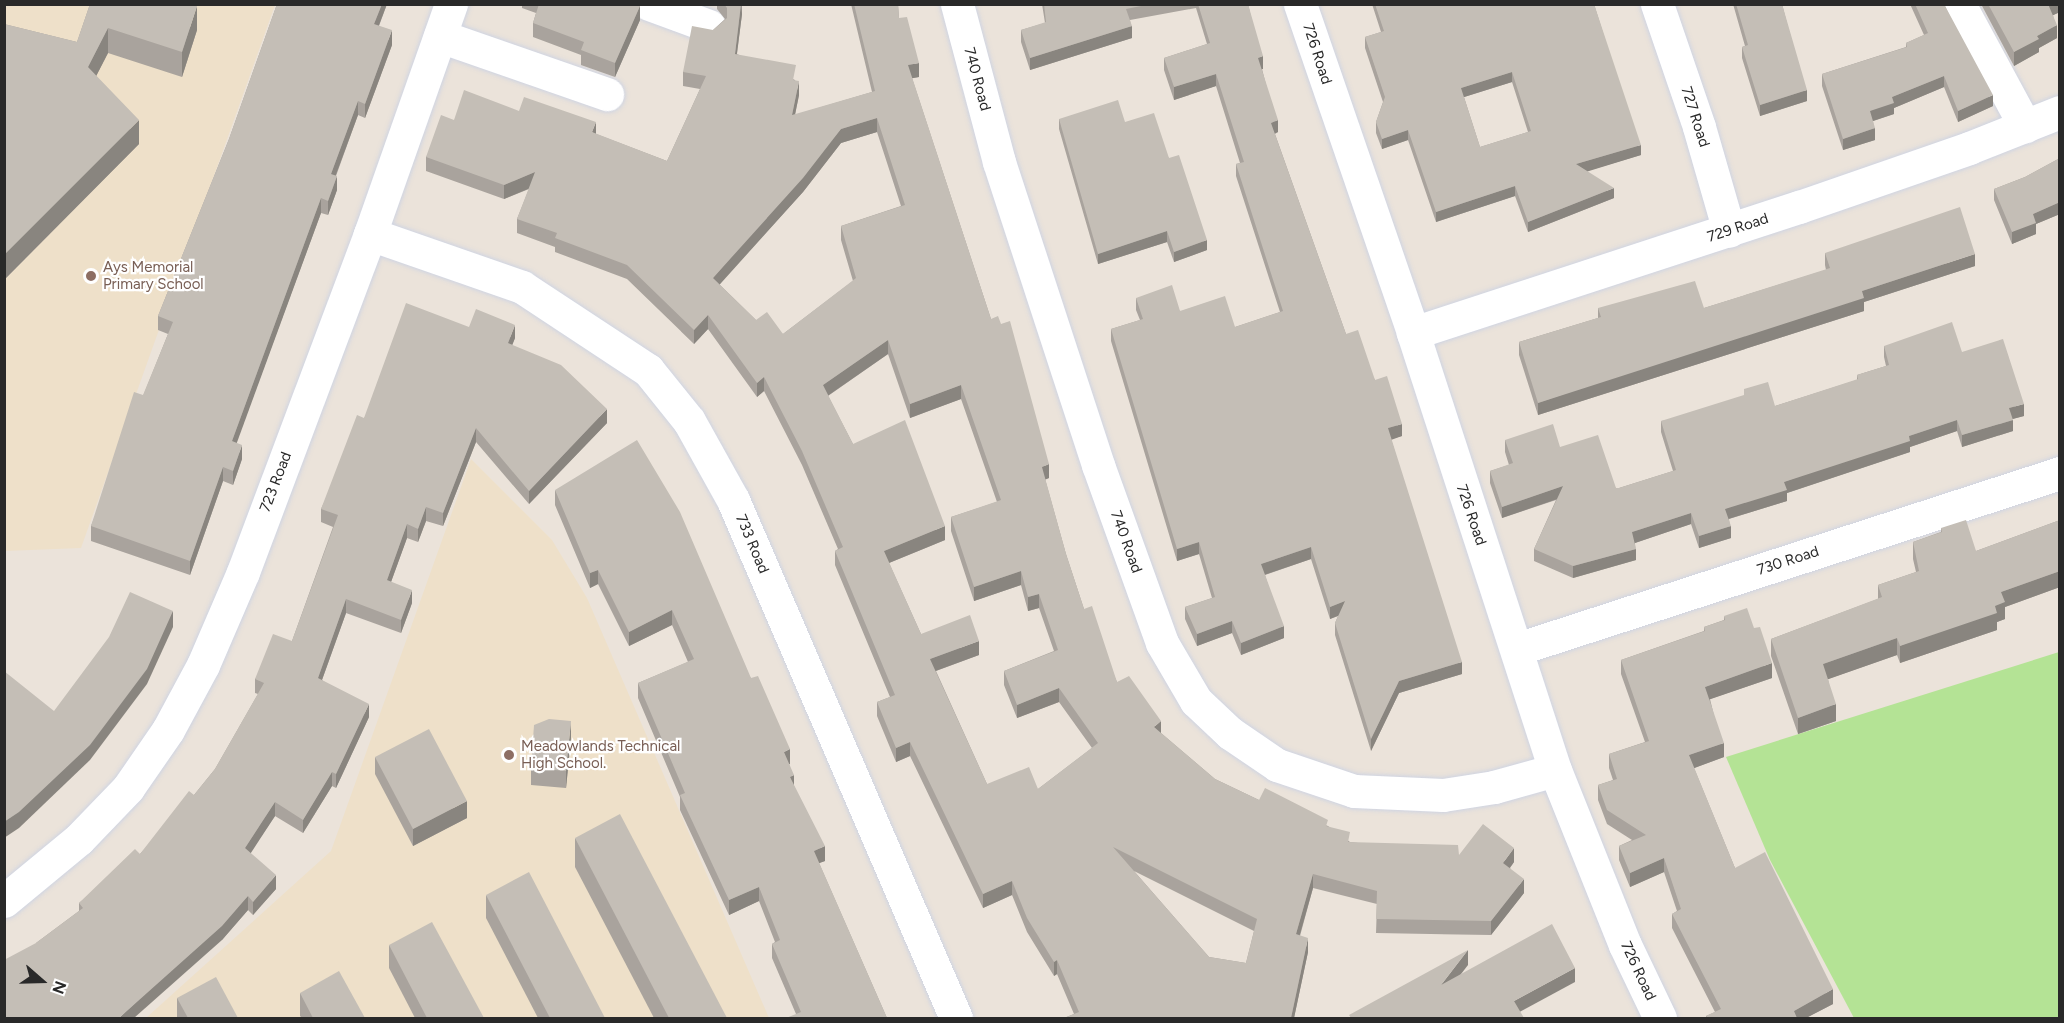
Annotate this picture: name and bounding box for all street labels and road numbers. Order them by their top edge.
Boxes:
street label: 726 Road [1299,21,1335,87]
street label: 740 Road [960,45,994,113]
street label: 727 Road [1677,84,1713,150]
street label: 729 Road [1705,210,1771,246]
street label: 723 Road [256,449,296,515]
street label: 726 Road [1452,482,1490,548]
street label: 740 Road [1106,508,1146,576]
street label: 733 Road [731,512,773,576]
street label: 730 Road [1755,543,1821,579]
street label: 726 Road [1616,939,1660,1003]

